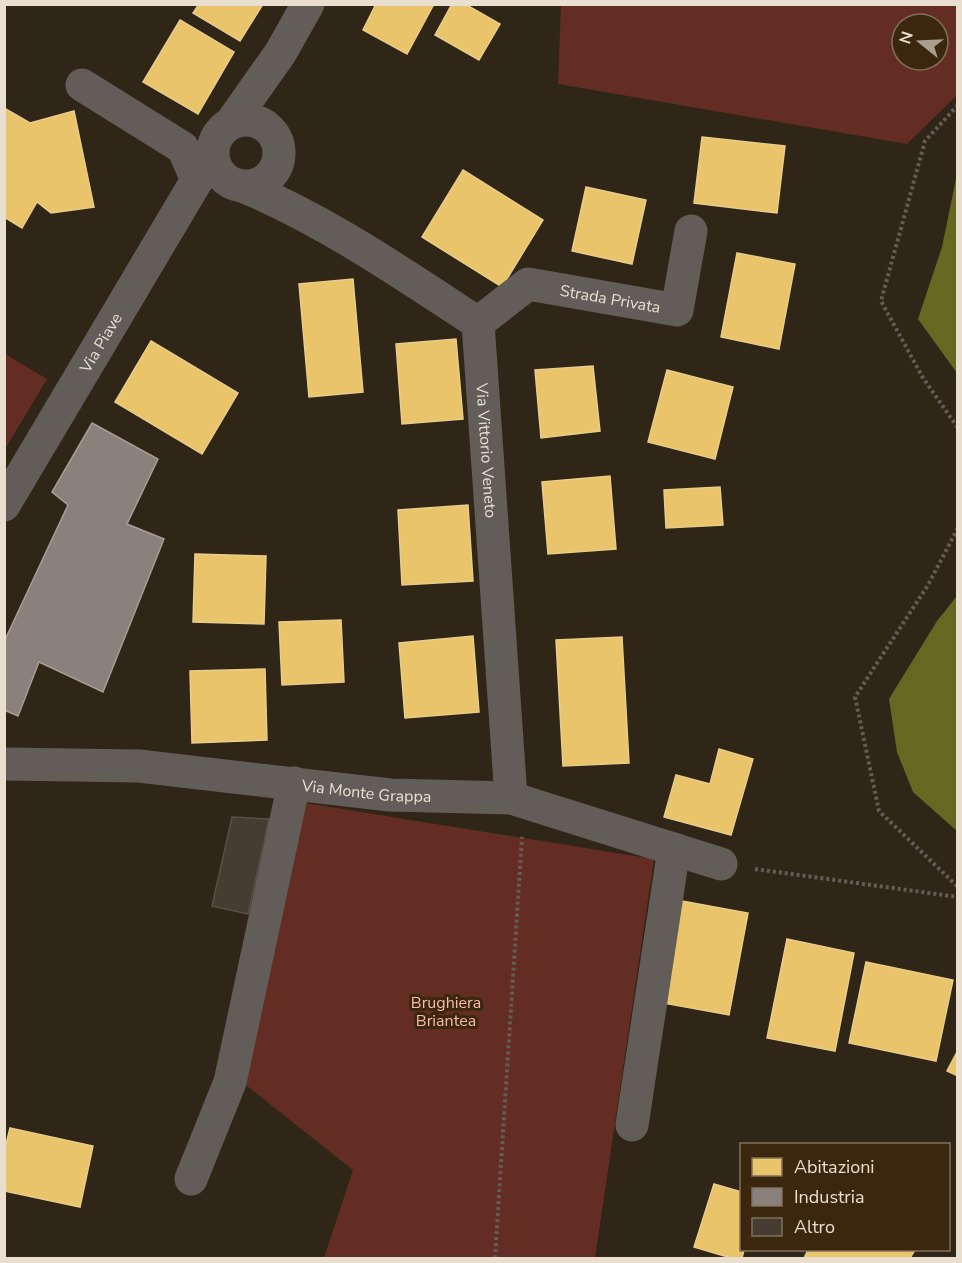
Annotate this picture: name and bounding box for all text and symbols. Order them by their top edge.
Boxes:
north arrow [890,12,950,72]
text: N [894,29,919,47]
street label: Strada Privata [558,280,662,319]
street label: Via Piave [74,309,128,378]
street label: Via Vittorio Veneto [470,381,502,519]
street label: Via Monte Grappa [299,775,432,808]
park label: Brughiera Briantea [411,992,481,1032]
legend [740,1143,950,1251]
text: Abitazioni [794,1155,875,1179]
text: Industria [794,1185,864,1209]
text: Altro [794,1215,835,1239]

